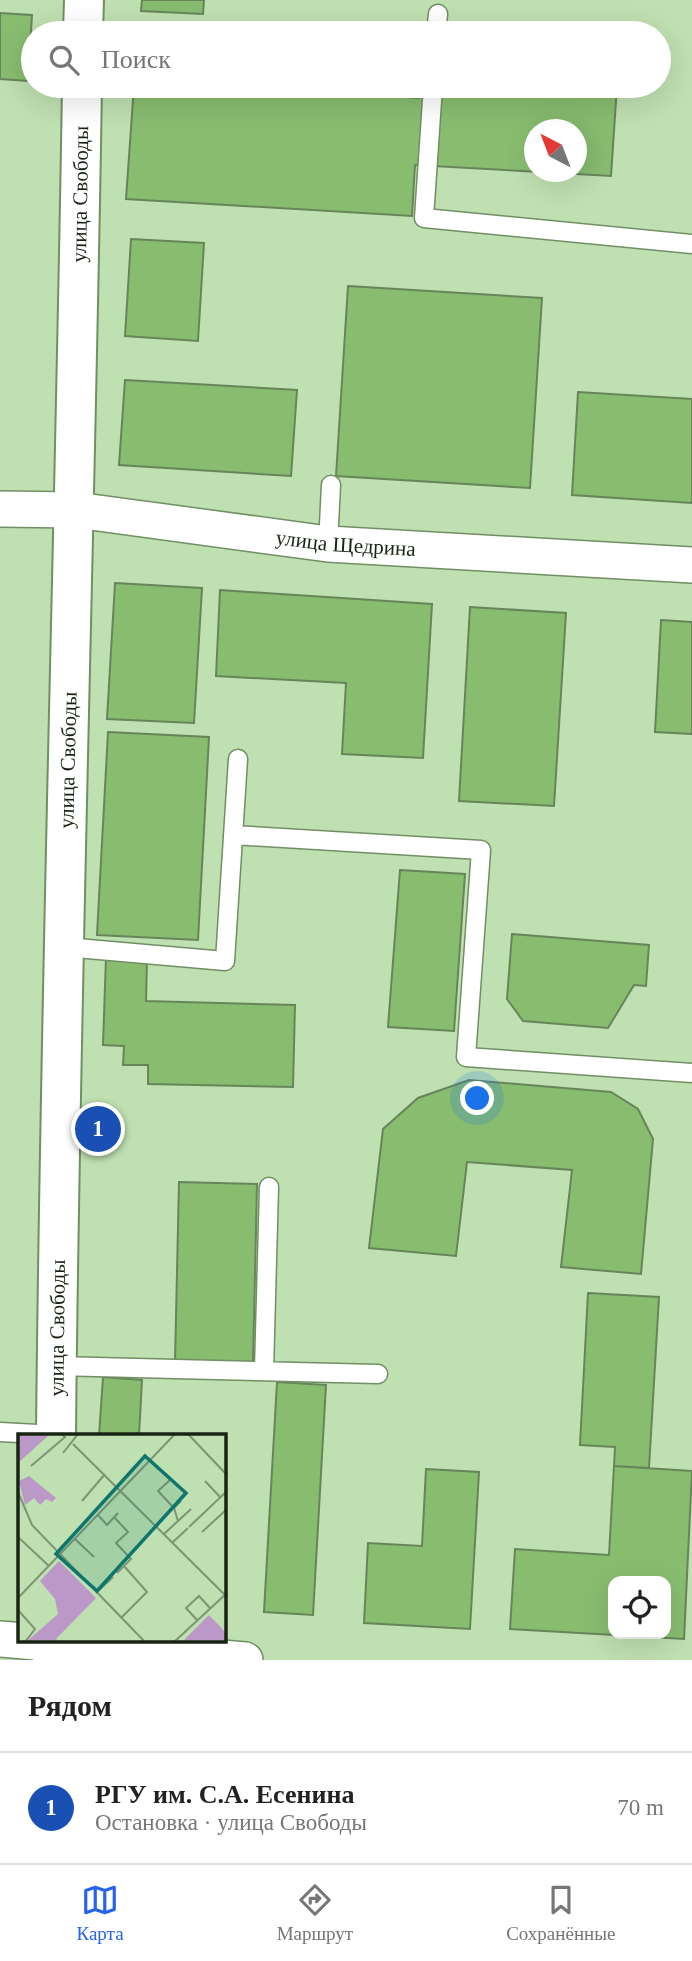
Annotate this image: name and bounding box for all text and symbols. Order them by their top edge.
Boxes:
search box [21,21,671,98]
icon: search [45,41,83,79]
text: Поиск [101,45,171,74]
north arrow [524,119,587,182]
street label: улица Свободы [67,126,93,263]
street label: улица Щедрина [274,525,417,561]
street label: улица Свободы [54,691,81,829]
your location [460,1081,494,1115]
pin: 1 [75,1103,121,1155]
street label: улица Свободы [44,1259,70,1397]
inset map [18,1434,226,1643]
map controls [608,1576,671,1639]
button: locate [608,1576,671,1639]
text: Рядом [28,1689,112,1722]
text: РГУ им. С.А. Есенина [95,1780,354,1809]
text: 1 [45,1795,57,1820]
text: 70 m [617,1795,664,1820]
text: Остановка · улица Свободы [95,1810,367,1835]
tab: Карта [77,1881,124,1945]
tab: Маршрут [277,1881,353,1945]
tab: Сохранённые [506,1881,615,1945]

